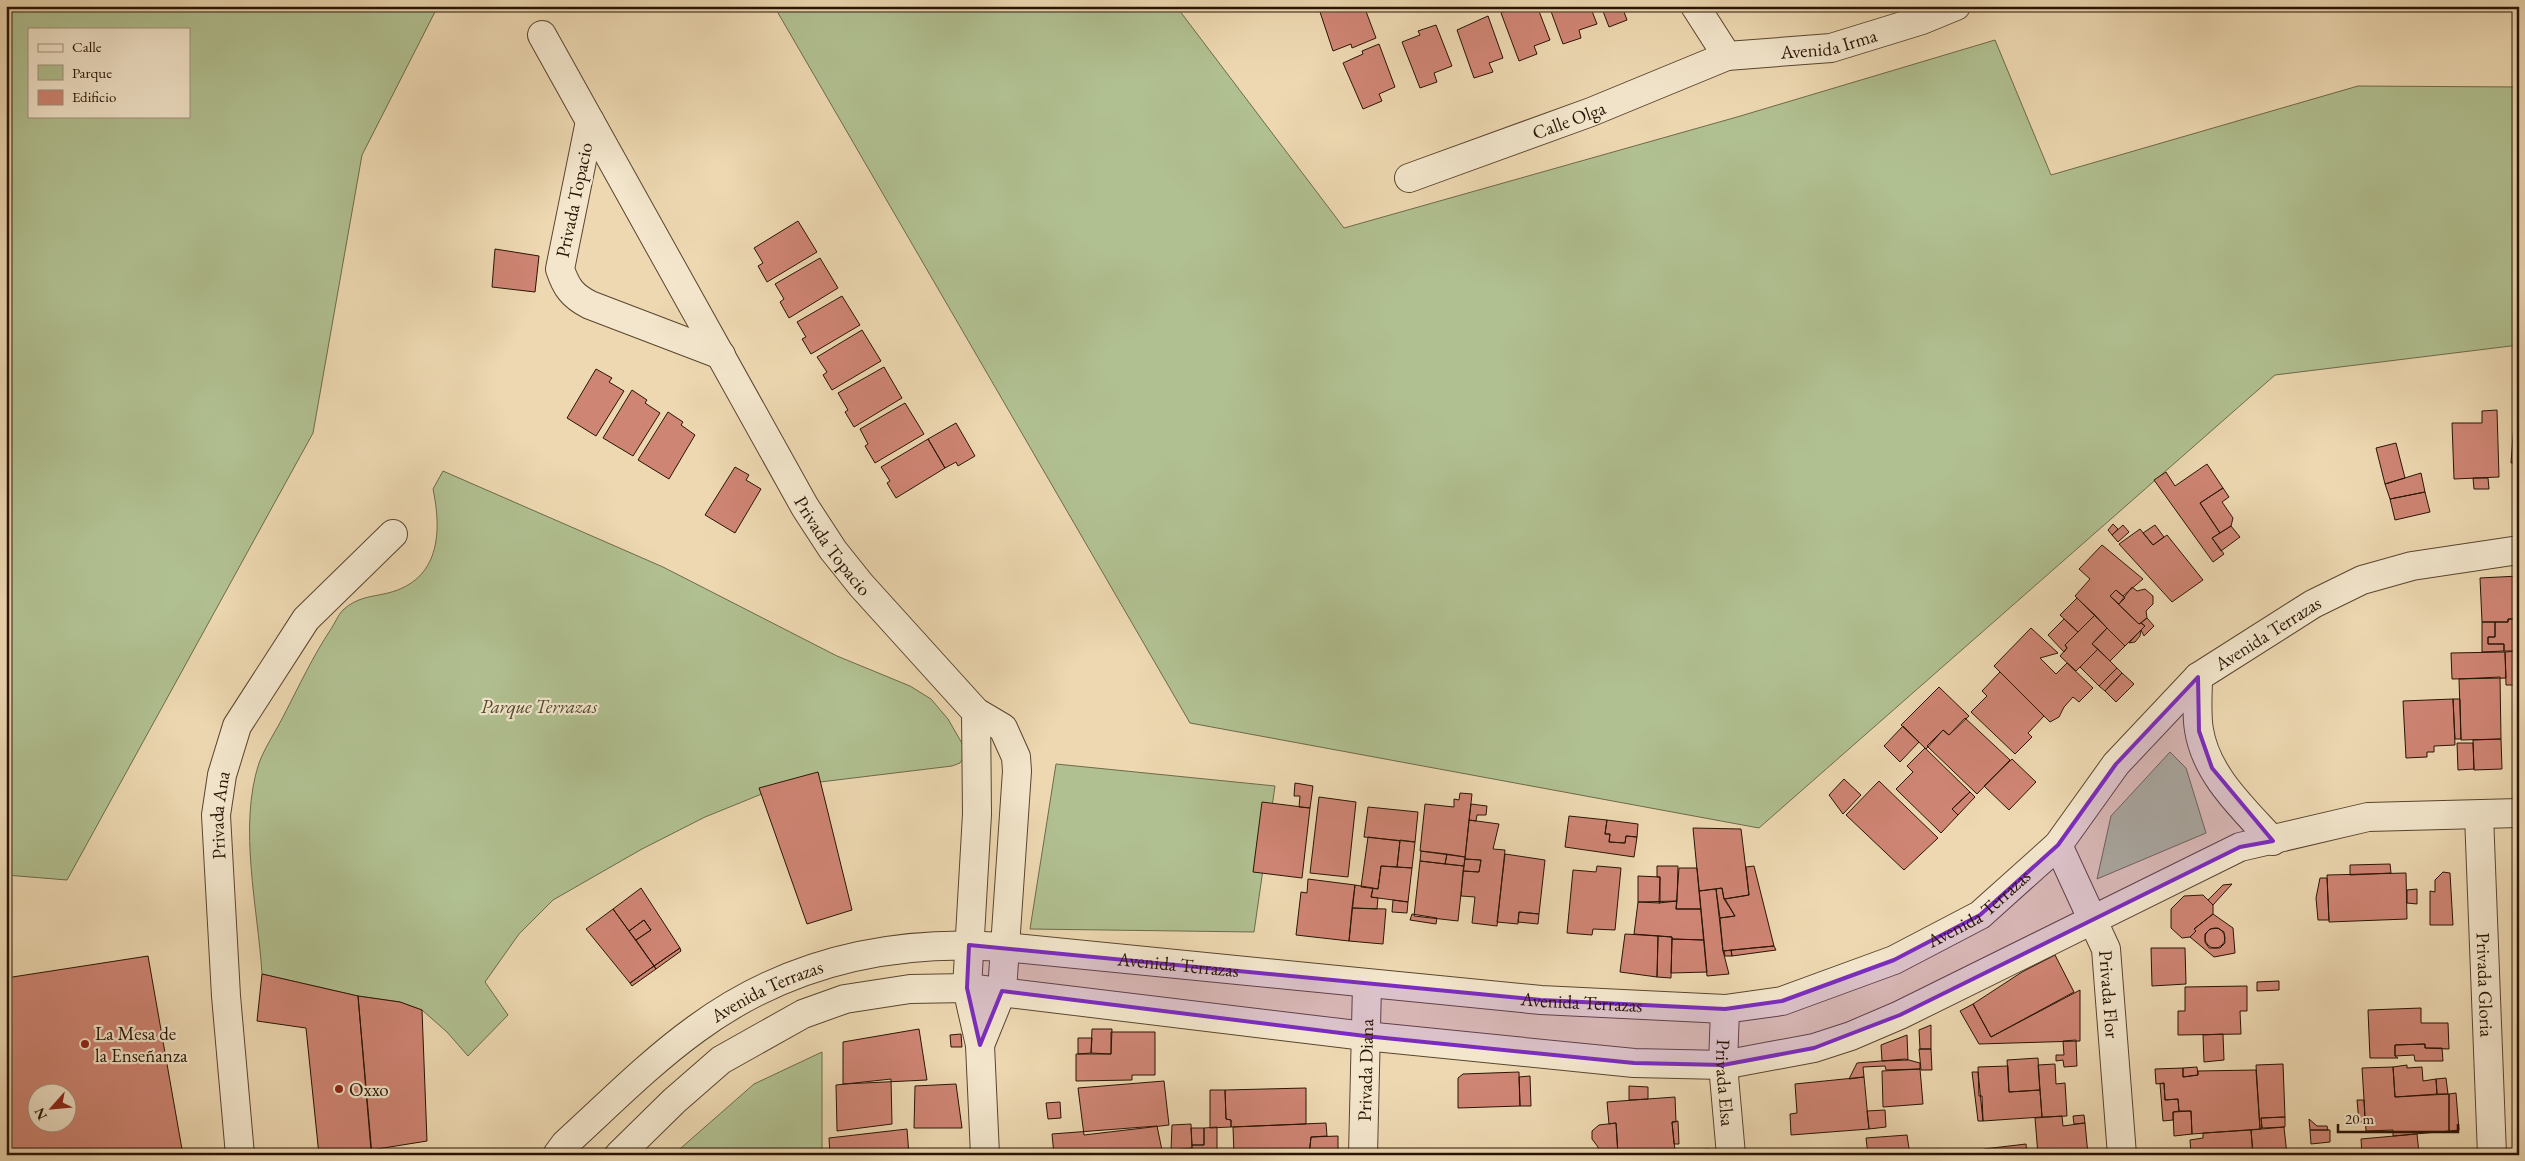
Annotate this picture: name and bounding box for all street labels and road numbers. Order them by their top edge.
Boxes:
street label: Avenida Irma [1778,22,1880,64]
street label: Calle Olga [1529,95,1610,145]
street label: Privada Topacio [550,140,598,260]
street label: Privada Topacio [789,491,877,601]
street label: Avenida Terrazas [2209,590,2325,676]
street label: Privada Ana [203,767,235,860]
street label: Avenida Terrazas [1922,863,2036,954]
street label: Privada Gloria [2471,932,2500,1038]
street label: Avenida Terrazas [1116,946,1240,983]
street label: Privada Flor [2094,949,2125,1040]
street label: Avenida Terrazas [705,954,826,1028]
street label: Avenida Terrazas [1519,985,1643,1017]
street label: Privada Diana [1351,1018,1379,1122]
street label: Privada Elsa [1710,1039,1741,1128]

